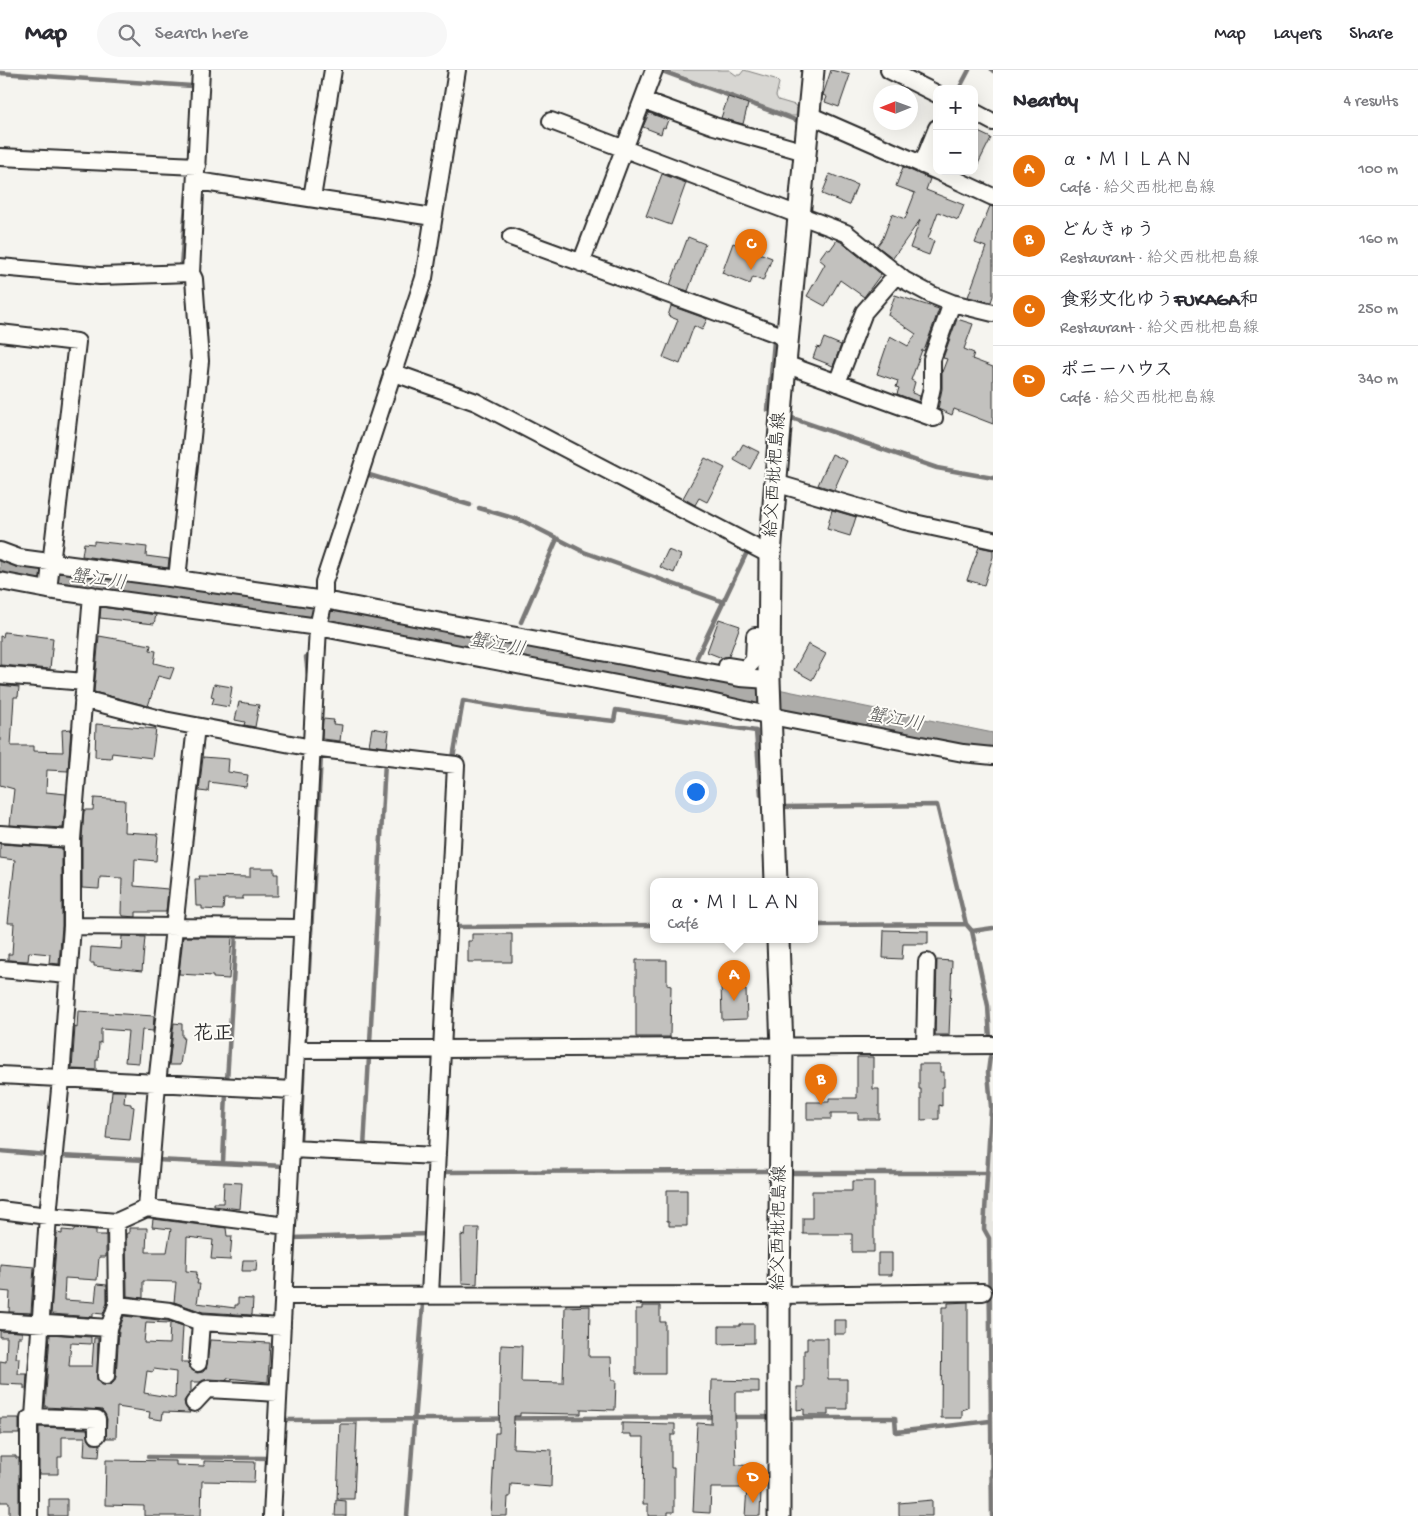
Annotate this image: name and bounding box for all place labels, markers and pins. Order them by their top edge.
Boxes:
pin: C [735,229,767,270]
pin: A [718,960,750,1001]
pin: B [805,1064,837,1105]
pin: D [737,1462,769,1503]

